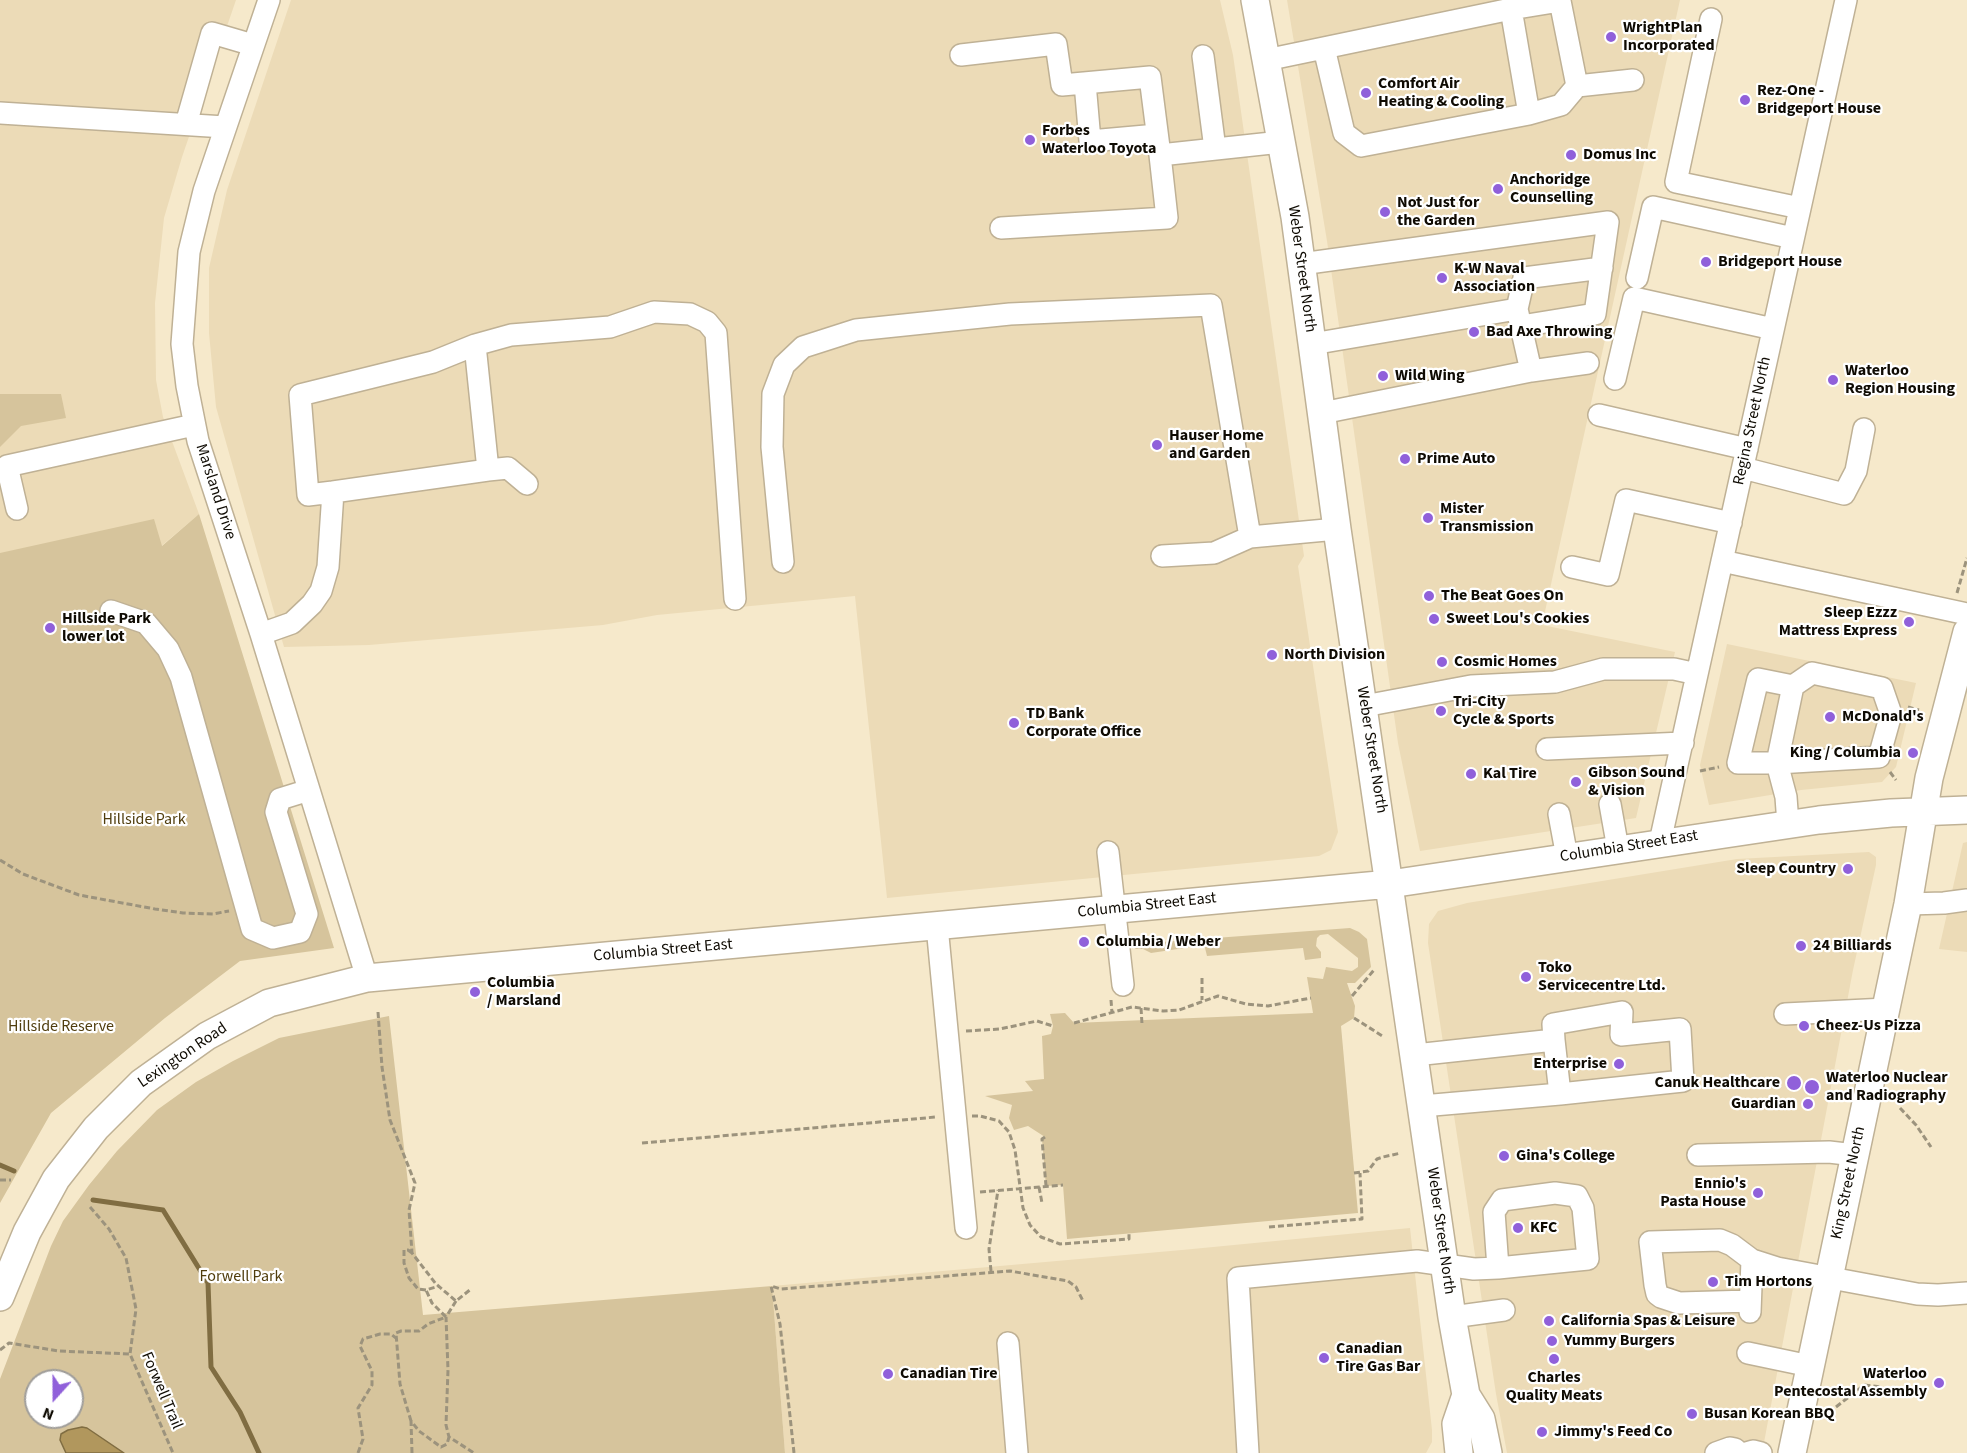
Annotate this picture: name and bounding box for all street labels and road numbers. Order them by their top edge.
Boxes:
street label: Weber Street North [1283,204,1319,334]
street label: Regina Street North [1730,355,1776,487]
street label: Marsland Drive [190,442,240,542]
street label: Weber Street North [1352,685,1390,815]
street label: Columbia Street East [1559,827,1699,867]
street label: Columbia Street East [1077,889,1217,923]
street label: Columbia Street East [593,935,733,967]
street label: Lexington Road [135,1019,231,1093]
street label: King Street North [1828,1125,1870,1241]
street label: Weber Street North [1422,1166,1458,1296]
street label: Forwell Trail [136,1349,186,1433]

